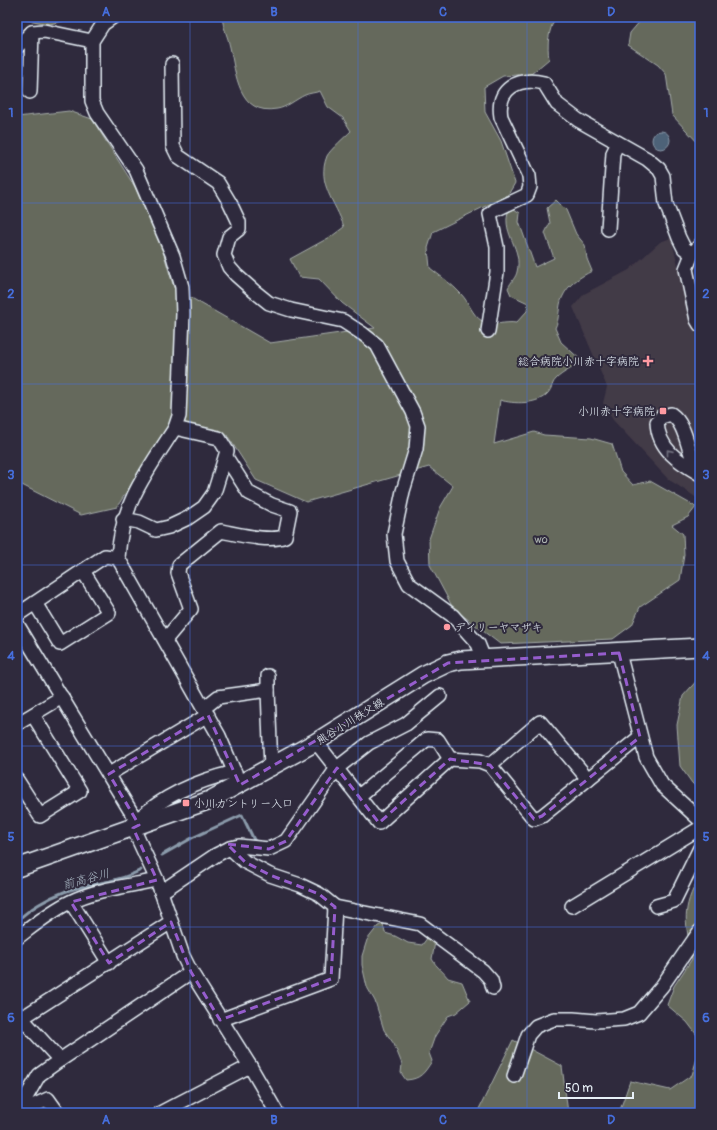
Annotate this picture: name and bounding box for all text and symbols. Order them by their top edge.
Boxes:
text: A [102,4,111,20]
text: B [270,4,278,20]
text: C [439,4,447,20]
text: D [607,4,615,20]
text: 1 [8,105,14,121]
text: 1 [703,105,709,121]
text: 2 [7,286,15,302]
text: 2 [702,286,710,302]
place label: 総合病院小川赤十字病院 [518,355,639,368]
marker: 総合病院小川赤十字病院 [642,355,654,367]
place label: 小川赤十字病院 [578,405,655,418]
marker: 小川赤十字病院 [658,406,668,416]
one-way arrow [667,449,674,456]
text: 3 [7,467,15,483]
text: 3 [702,467,710,483]
park label: wo [534,533,548,546]
place label: デイリーヤマザキ [455,621,543,634]
marker: デイリーヤマザキ [442,622,452,632]
text: 4 [7,648,15,664]
text: 4 [702,648,710,664]
street label: 熊谷小川秩父線 [314,696,386,747]
place label: 小川カントリー入口 [194,797,293,810]
marker: 小川カントリー入口 [181,798,191,808]
text: 5 [7,829,15,845]
text: 5 [702,829,710,845]
water label: 前高谷川 [61,866,111,893]
text: 6 [7,1010,15,1026]
text: 6 [702,1010,710,1026]
scale bar [559,1074,633,1100]
text: 50 m [565,1081,593,1096]
text: A [102,1112,111,1128]
text: B [270,1112,278,1128]
text: C [439,1112,447,1128]
text: D [607,1112,615,1128]

